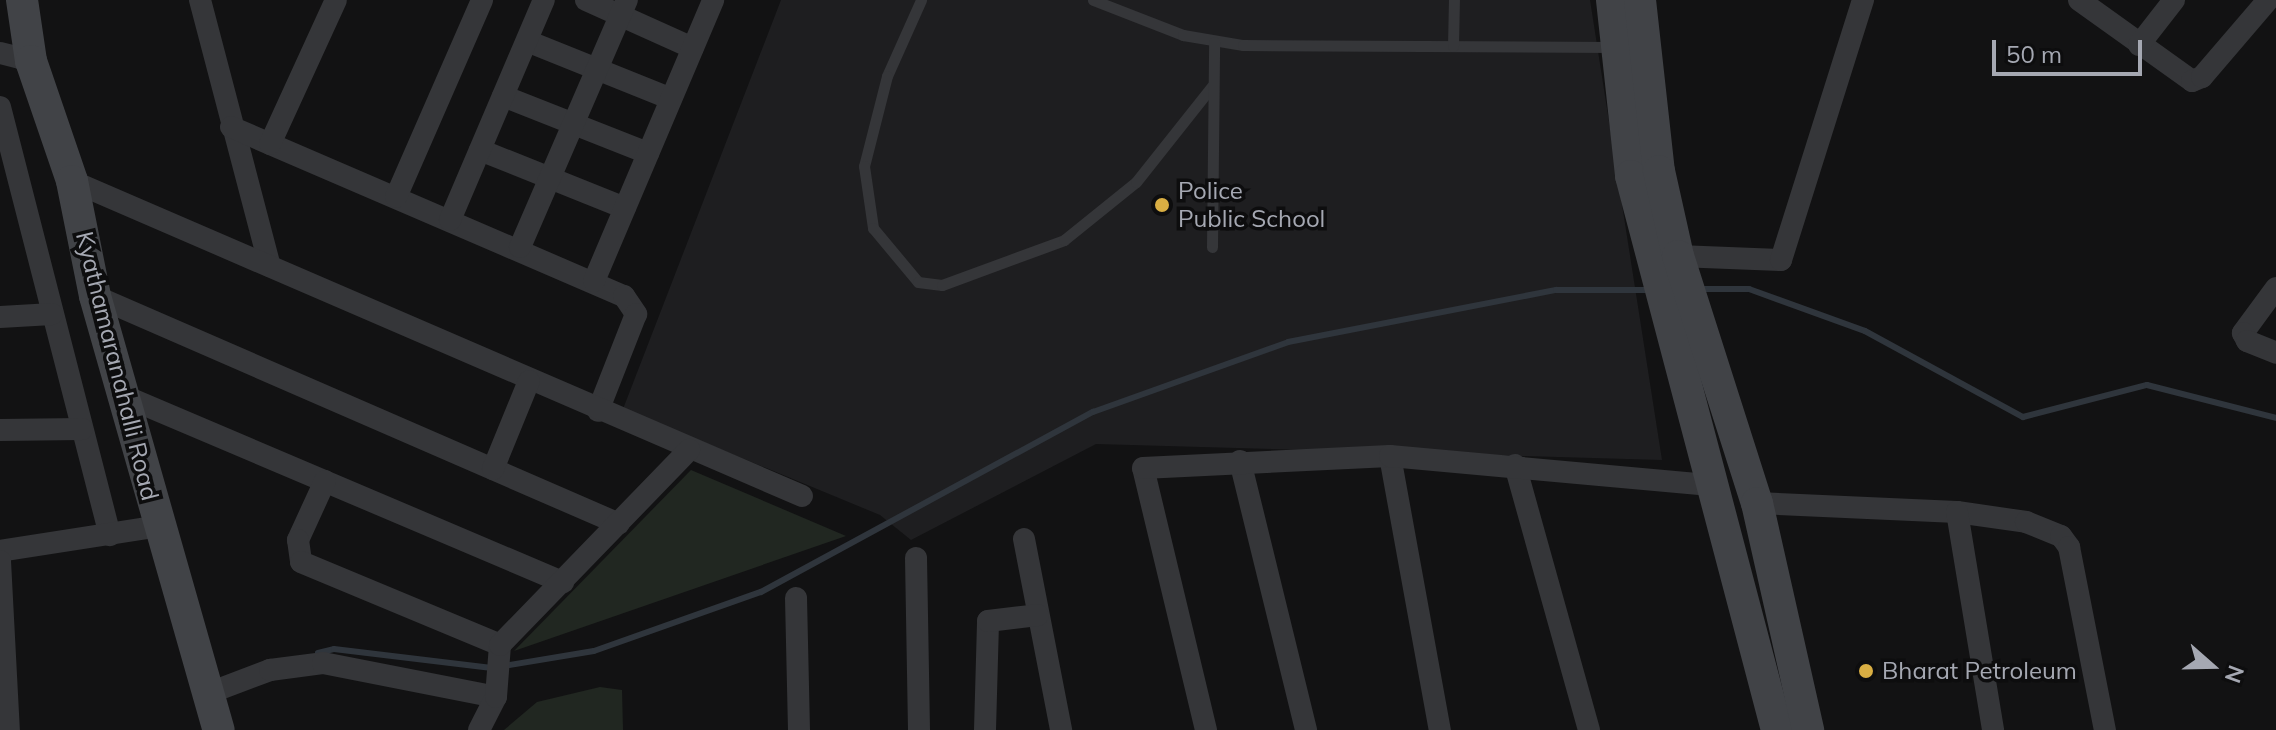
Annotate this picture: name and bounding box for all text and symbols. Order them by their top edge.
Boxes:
scale bar [1996,24,2146,74]
text: 50 m [2006,39,2062,69]
place label: Police Public School [1178,177,1325,233]
marker: Police Public School [1153,196,1171,214]
street label: Kyathamaranahalli Road [70,229,164,503]
north arrow [2172,626,2252,706]
place label: Bharat Petroleum [1882,657,2077,685]
marker: Bharat Petroleum [1857,662,1875,680]
text: N [2219,662,2251,687]

